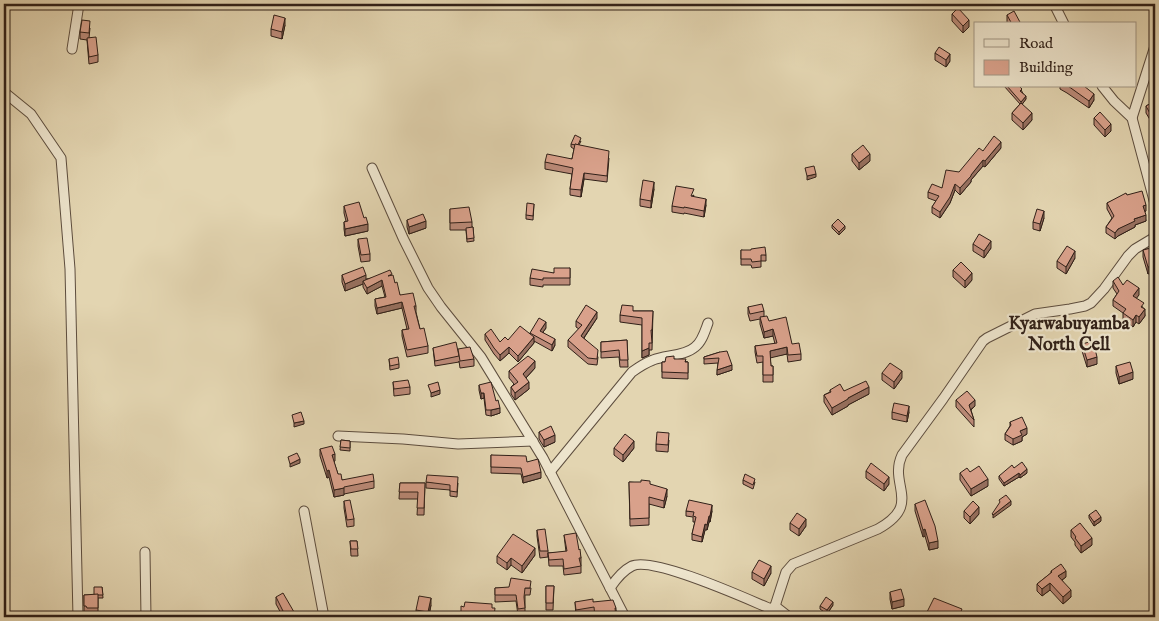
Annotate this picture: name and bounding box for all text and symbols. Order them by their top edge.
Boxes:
legend [974,22,1136,88]
text: Road [1019,34,1054,53]
text: Building [1019,58,1074,77]
district label: Kyarwabuyamba North Cell [1008,313,1131,357]

